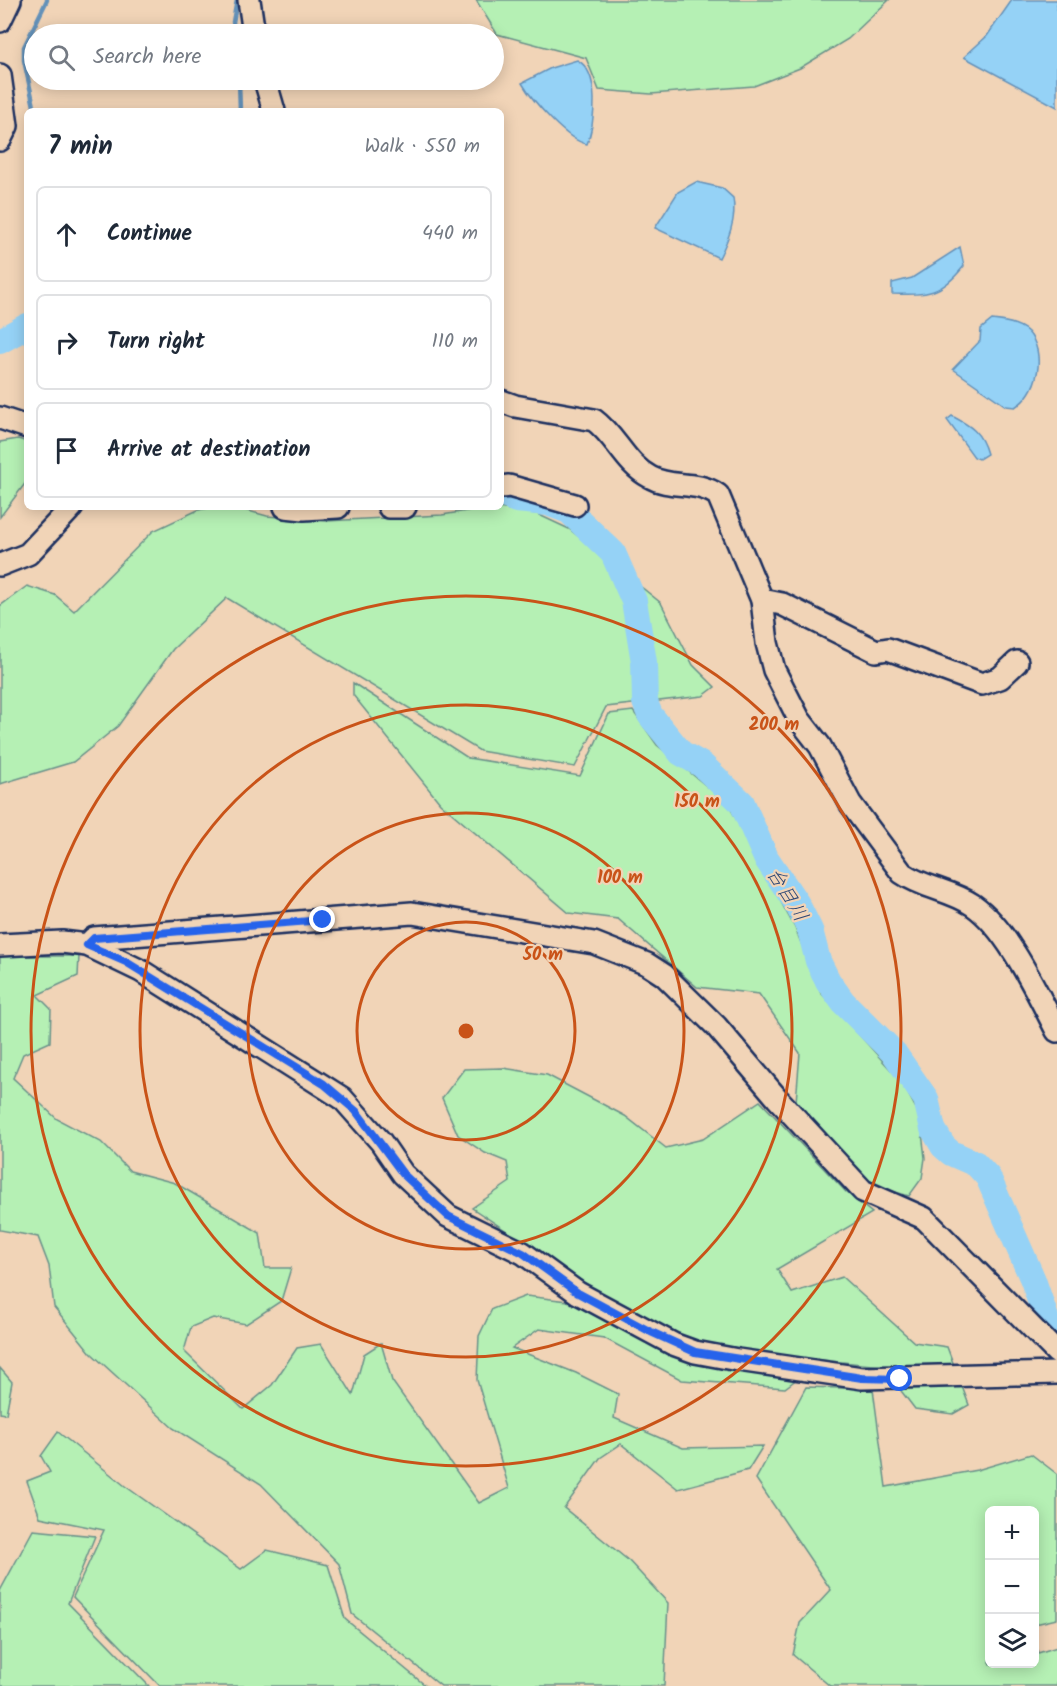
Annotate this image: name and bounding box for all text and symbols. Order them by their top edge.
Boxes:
search box [24,24,504,90]
text: Search here [93,40,201,75]
icon: search [45,41,78,74]
text: 7 min [48,126,113,168]
text: Walk · 550 m [365,131,480,163]
text: Continue [107,217,192,252]
icon: ahead [50,218,83,251]
text: 440 m [422,218,478,250]
text: Turn right [107,325,205,360]
icon: right [50,326,83,359]
text: 110 m [432,326,478,358]
text: Arrive at destination [107,433,310,468]
icon: arrive [50,434,83,467]
text: 200 m [749,711,800,740]
text: 150 m [674,788,720,817]
water label: 台目川 [757,861,815,929]
text: 100 m [597,864,643,893]
route end [309,906,335,932]
text: 50 m [522,941,563,970]
centre of rings [456,1021,476,1041]
route start [886,1365,912,1391]
map controls [985,1506,1039,1668]
button: + [985,1506,1039,1560]
button: − [985,1560,1039,1614]
button: layers [985,1614,1039,1668]

